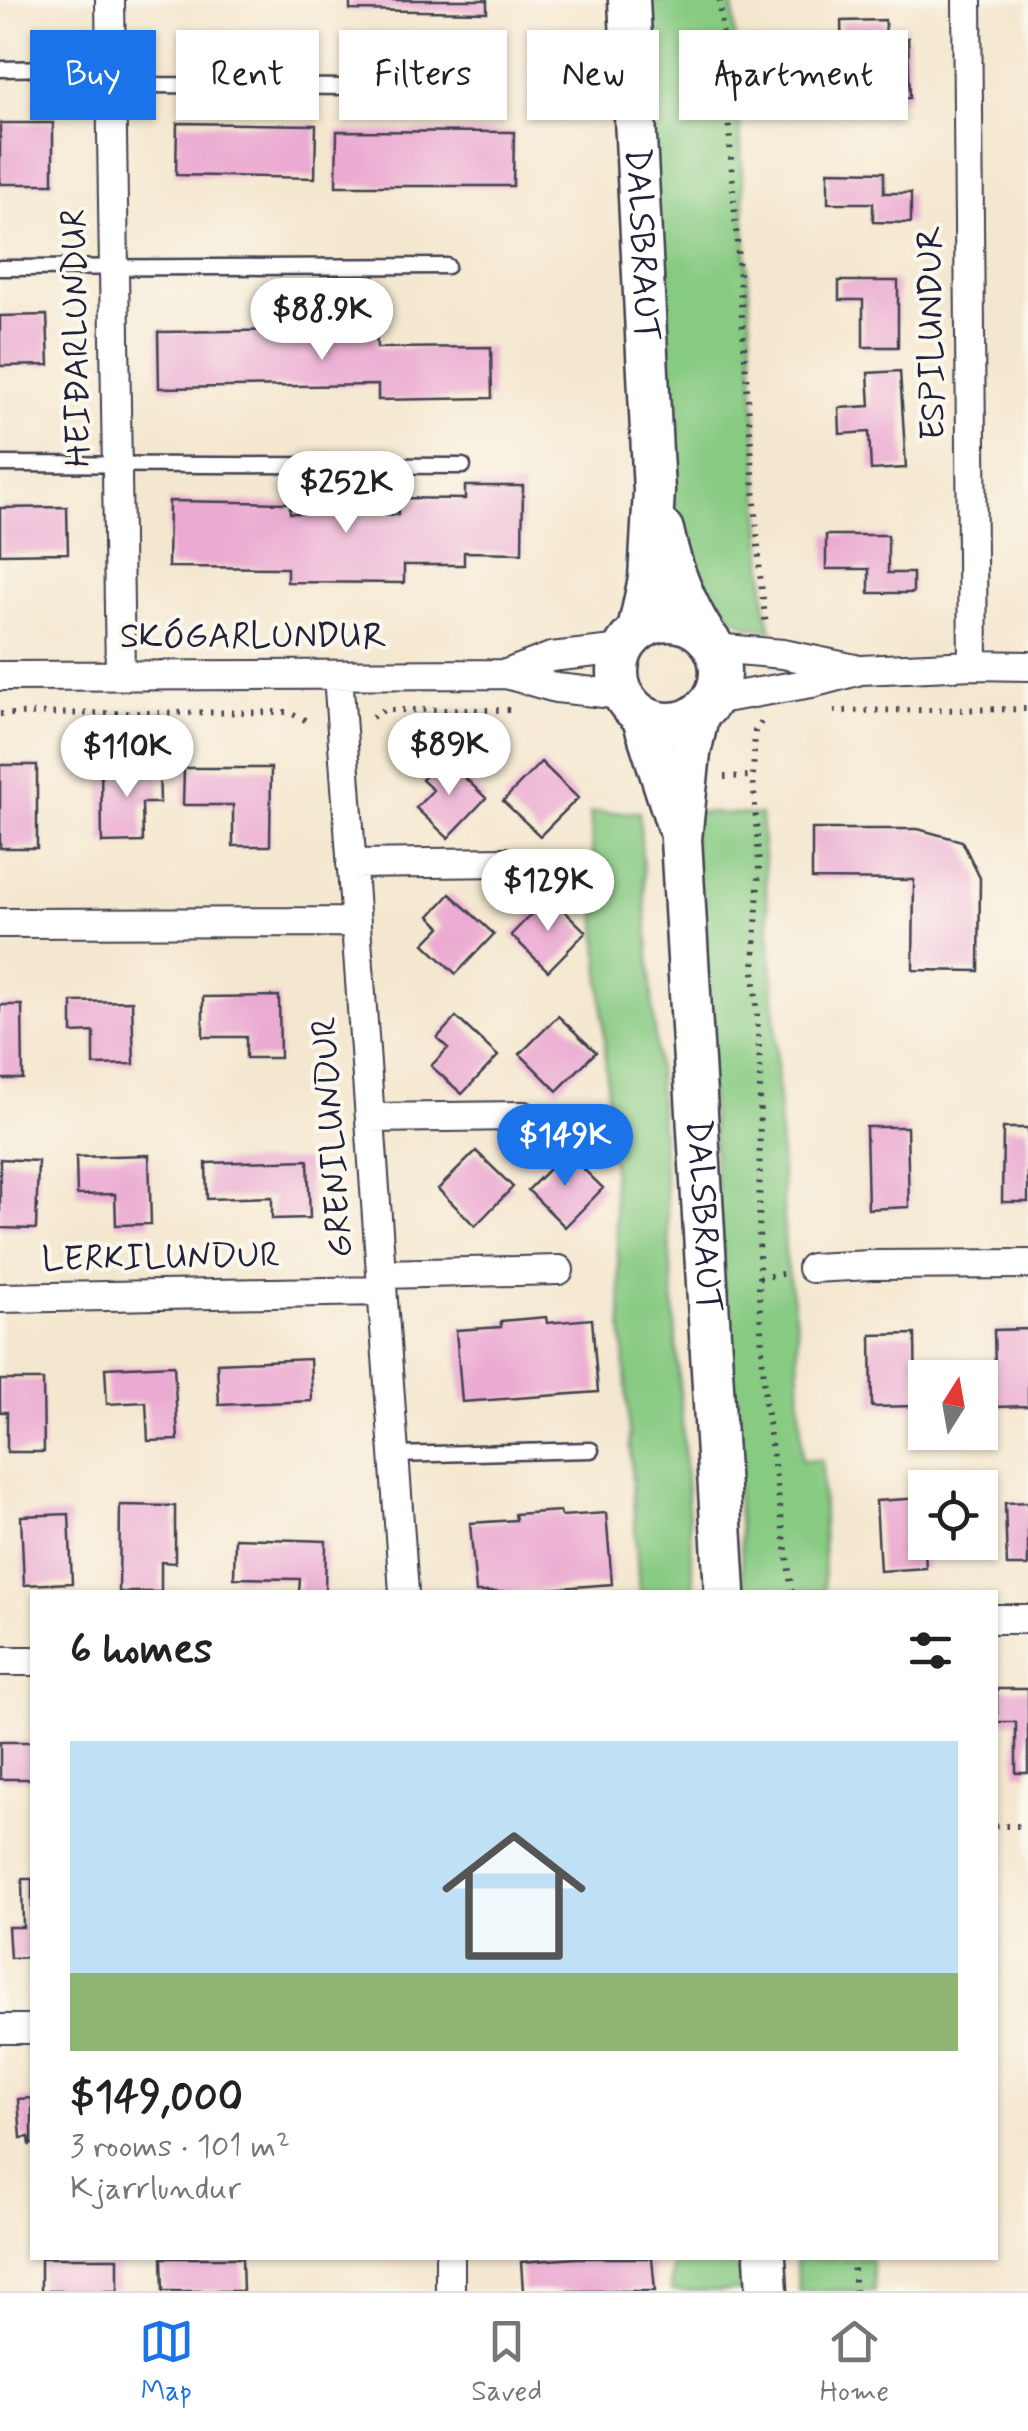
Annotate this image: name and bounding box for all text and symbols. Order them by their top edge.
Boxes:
chip: Buy [30,30,156,120]
chip: Rent [176,30,319,120]
chip: Filters [339,30,507,120]
chip: New [527,30,659,120]
chip: Apartment [679,30,908,120]
street label: DALSBRAUT [614,147,669,343]
street label: HEIÐARLUNDUR [52,208,102,468]
street label: ESPILUNDUR [907,225,957,441]
pin: $88.9K [241,278,403,363]
text: $88.9K [272,289,372,331]
pin: $252K [276,451,416,536]
text: $252K [299,462,393,504]
street label: SKÓGARLUNDUR [120,614,386,660]
pin: $89K [390,713,508,798]
pin: $110K [57,715,197,800]
text: $89K [410,724,488,766]
text: $110K [83,726,171,768]
pin: $129K [478,849,618,934]
text: $129K [503,860,593,902]
street label: GRENILUNDUR [302,1015,364,1259]
pin: $149K [495,1104,635,1189]
text: $149K [519,1115,611,1157]
street label: DALSBRAUT [674,1118,732,1314]
street label: LERKILUNDUR [41,1233,281,1283]
north arrow [908,1360,998,1450]
map controls [908,1360,998,1560]
button: locate [908,1470,998,1560]
text: 6 homes [70,1623,213,1678]
icon: filters [903,1623,958,1678]
icon: home [424,1806,604,1986]
text: $149,000 [70,2071,243,2126]
text: 3 rooms · 101 m² [70,2126,290,2168]
text: Kjarrlundur [70,2168,241,2210]
tab: Map [139,2314,194,2411]
tab: Saved [471,2314,542,2411]
tab: Home [820,2314,889,2411]

